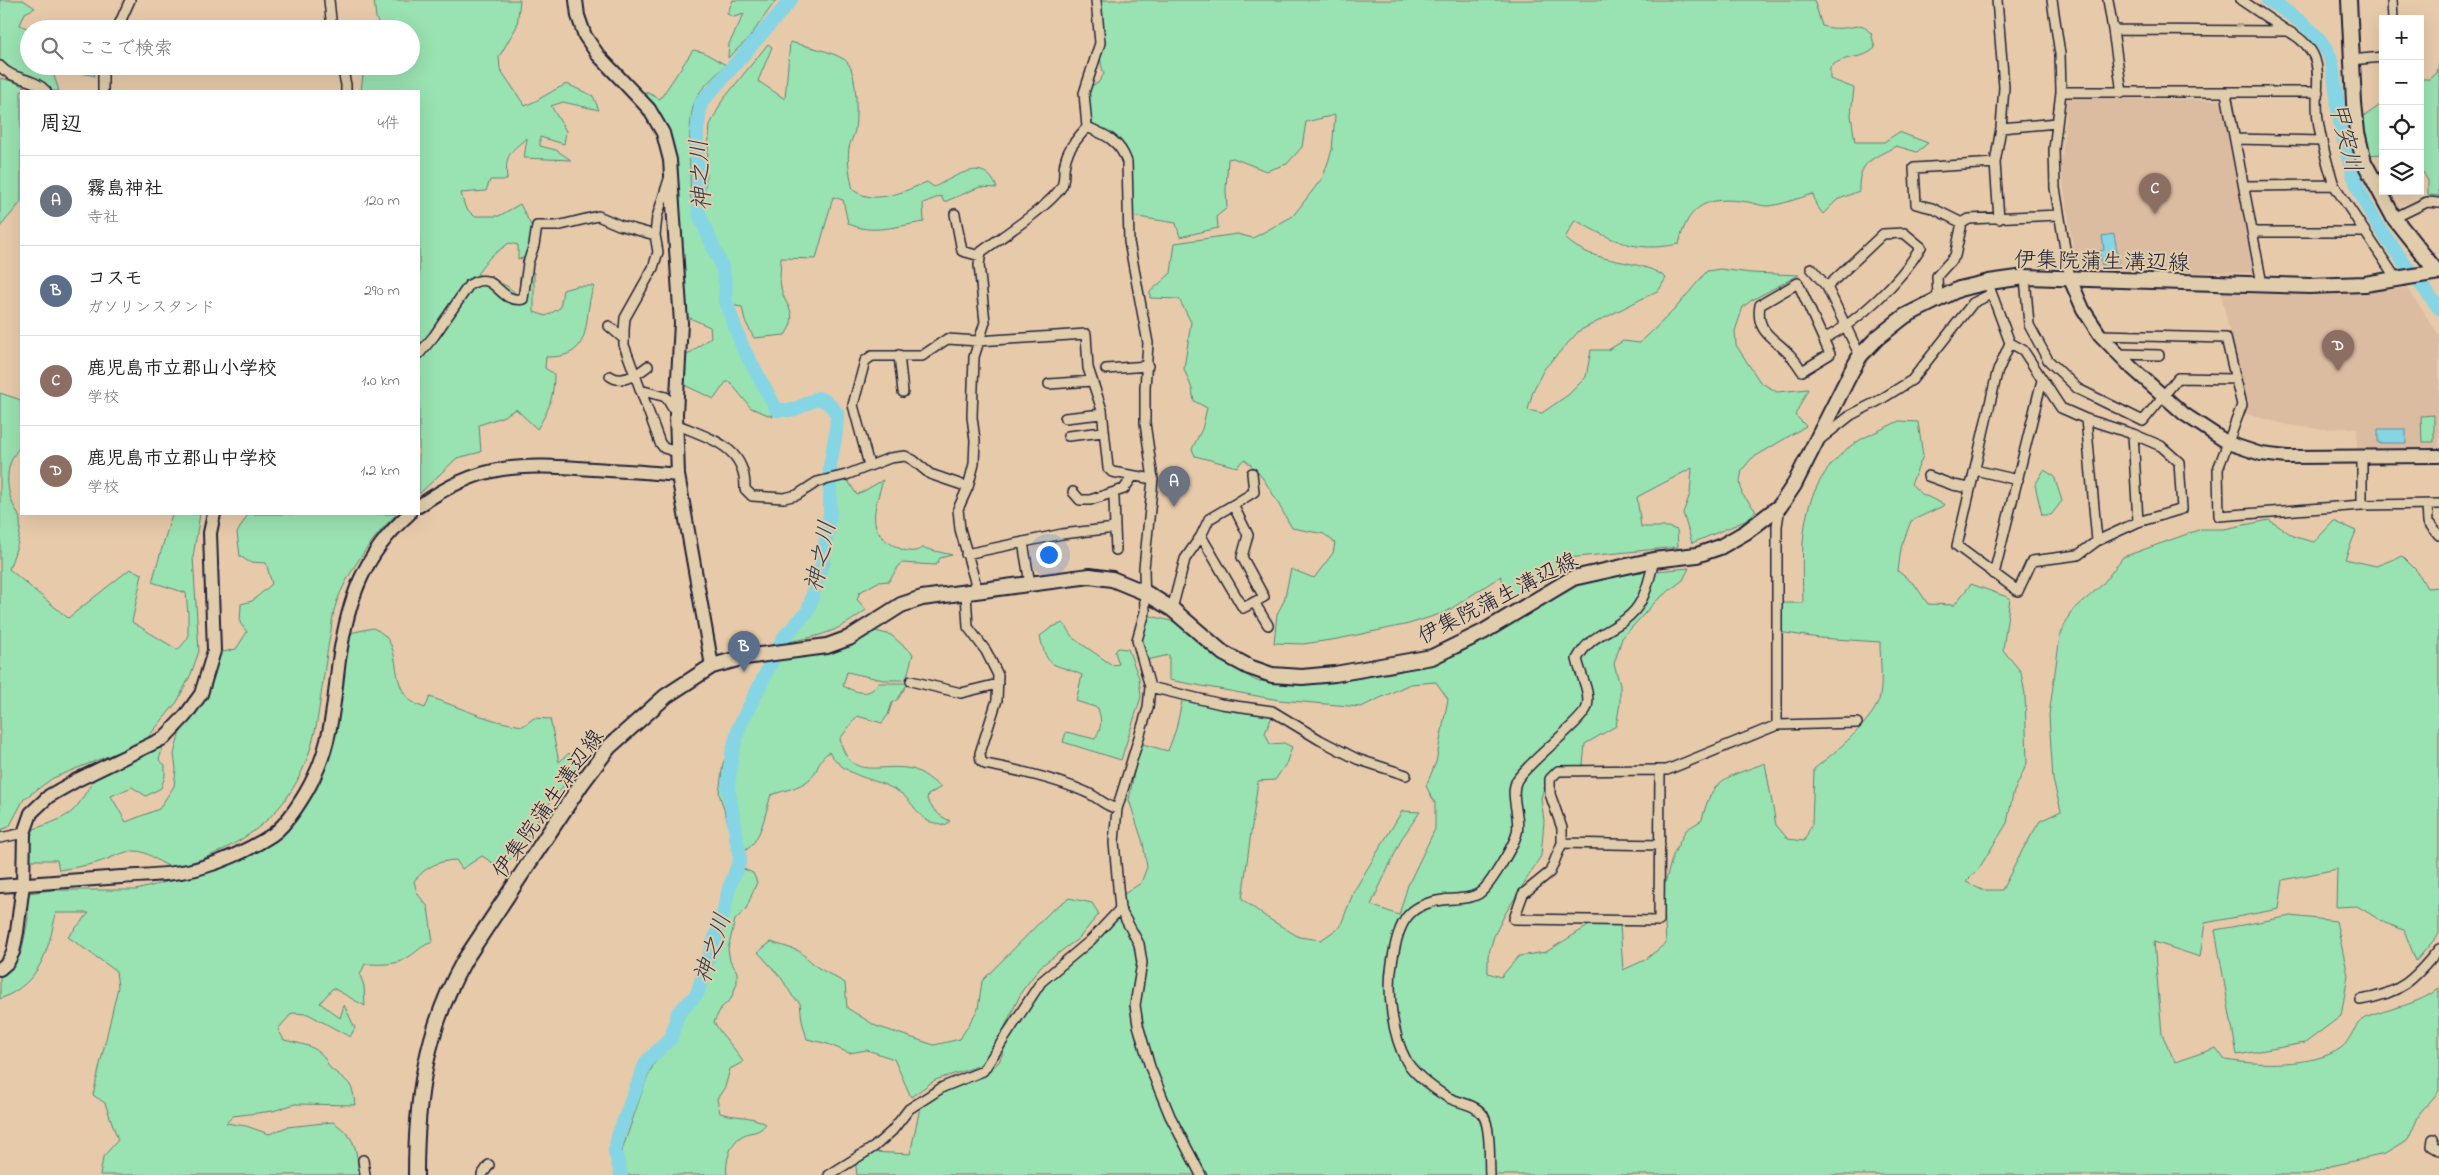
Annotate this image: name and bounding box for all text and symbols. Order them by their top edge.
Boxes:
map controls [2379,15,2424,195]
button: + [2379,15,2424,60]
search box [20,20,420,75]
icon: search [38,34,66,62]
text: ここで検索 [78,36,173,63]
button: − [2379,60,2424,105]
water label: 甲突川 [2318,98,2369,177]
button: locate [2379,105,2424,150]
text: 周辺 [40,110,82,140]
text: 4件 [377,112,400,136]
water label: 神之川 [683,138,722,212]
button: layers [2379,150,2424,195]
pin: C [2139,173,2171,214]
text: 霧島神社 [87,176,163,203]
text: A [51,189,61,213]
text: 120 m [364,189,400,213]
text: 寺社 [87,206,119,230]
street label: 伊集院蒲生溝辺線 [2014,245,2190,281]
text: コスモ [87,266,143,293]
text: B [51,279,61,303]
text: 290 m [364,279,400,303]
text: ガソリンスタンド [87,296,215,320]
pin: D [2322,330,2354,371]
text: 鹿児島市立郡山小学校 [87,356,277,383]
text: C [52,369,60,393]
text: 1.0 km [361,369,400,393]
text: 学校 [87,386,119,410]
text: 鹿児島市立郡山中学校 [87,446,277,473]
text: D [50,459,62,483]
text: 1.2 km [360,459,400,483]
pin: A [1158,466,1190,507]
text: 学校 [87,476,119,500]
water label: 神之川 [798,518,847,595]
your location [1036,542,1062,568]
street label: 伊集院蒲生溝辺線 [1413,545,1584,654]
pin: B [728,631,760,672]
street label: 伊集院蒲生溝辺線 [486,723,613,886]
water label: 神之川 [687,909,742,988]

